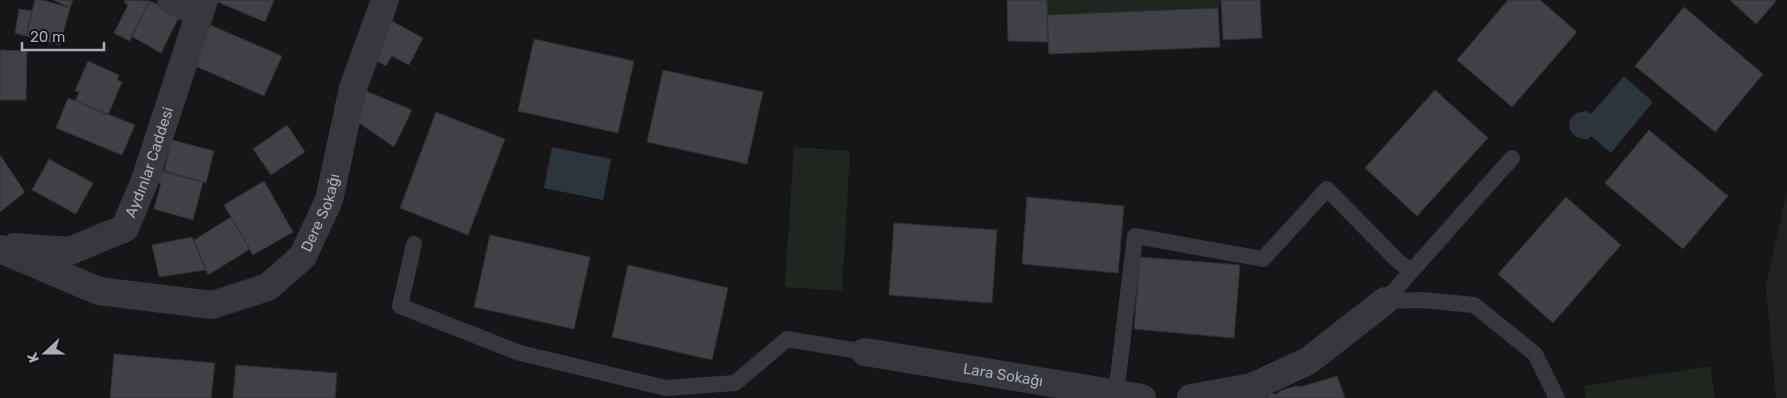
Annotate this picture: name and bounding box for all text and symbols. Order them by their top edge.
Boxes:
scale bar [22,20,105,52]
text: 20 m [30,28,65,46]
street label: Aydınlar Caddesi [121,105,177,220]
street label: Dere Sokağı [297,172,343,255]
north arrow [20,328,70,378]
text: K [23,349,43,365]
street label: Lara Sokağı [962,359,1044,390]

